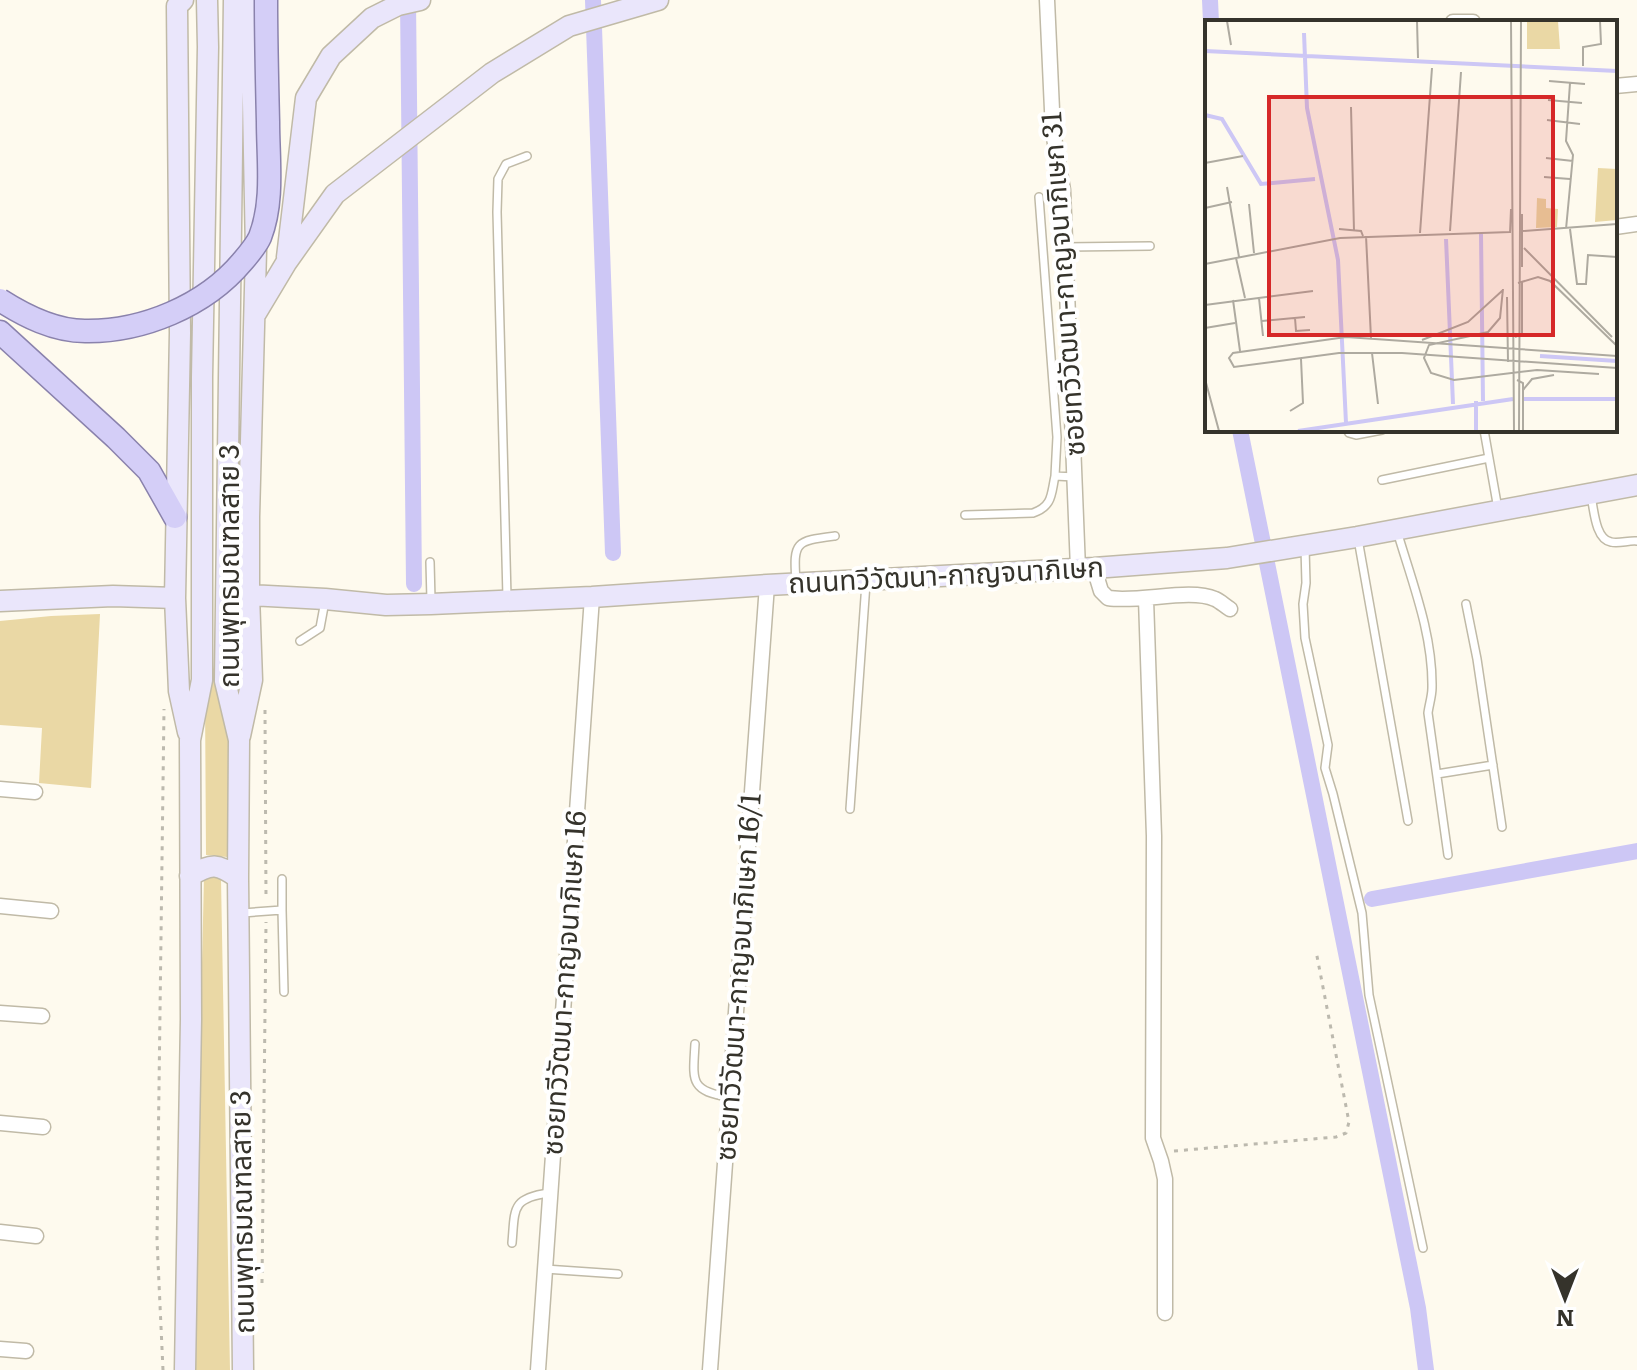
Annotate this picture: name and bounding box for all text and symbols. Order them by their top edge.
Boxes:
inset map [1205,20,1617,432]
street label: ซอยทวีวัฒนา-กาญจนาภิเษก 31 [1028,110,1094,458]
street label: ถนนพุทธมณฑลสาย 3 [206,444,248,688]
street label: ถนนทวีวัฒนา-กาญจนาภิเษก [787,544,1105,602]
street label: ซอยทวีวัฒนา-กาญจนาภิเษก 16/1 [702,792,770,1162]
street label: ซอยทวีวัฒนา-กาญจนาภิเษก 16 [529,809,595,1157]
street label: ถนนพุทธมณฑลสาย 3 [217,1090,263,1334]
north arrow [1525,1258,1605,1338]
text: N [1556,1303,1574,1336]

